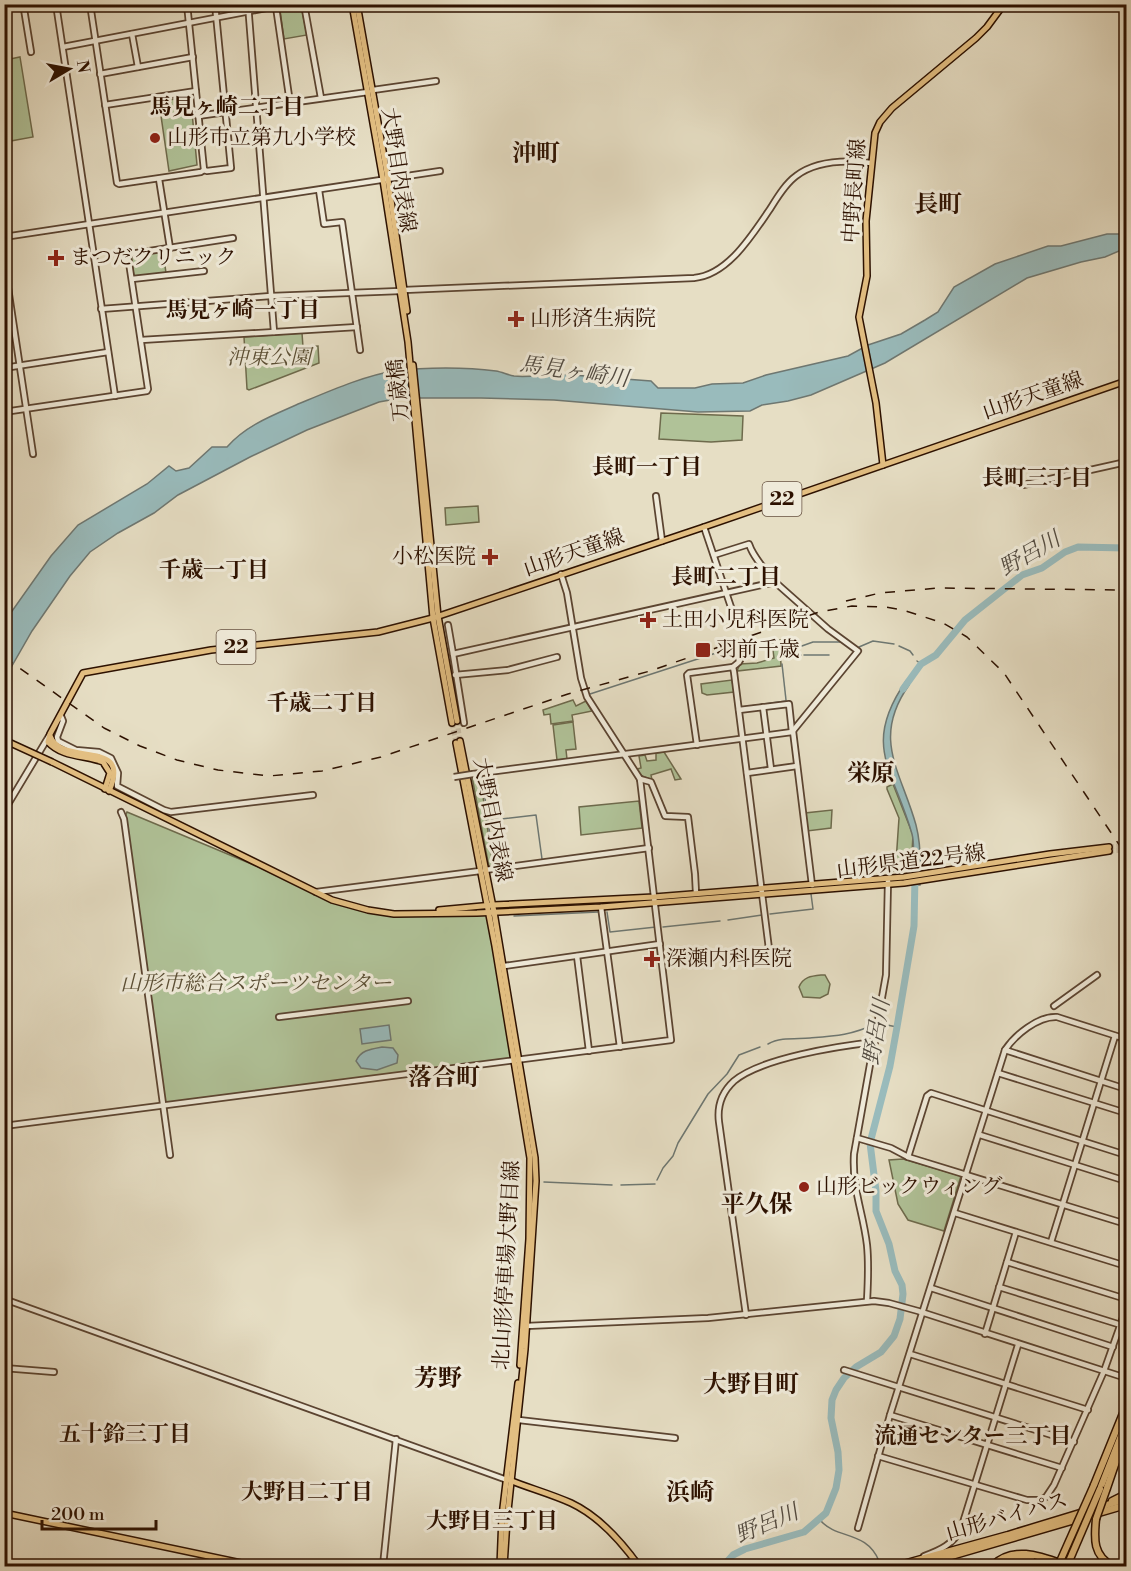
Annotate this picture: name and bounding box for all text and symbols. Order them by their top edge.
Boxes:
north arrow [39,39,99,99]
text: N [72,59,94,75]
district label: 馬見ヶ崎二丁目 [150,94,304,121]
street label: 大野目内表線 [375,106,421,234]
place label: 山形市立第九小学校 [167,125,356,151]
marker: 山形市立第九小学校 [148,131,162,145]
street label: 中野長町線 [838,138,872,244]
district label: 沖町 [512,139,560,169]
district label: 長町 [914,190,962,220]
place label: まつだクリニック [70,245,237,271]
marker: まつだクリニック [47,249,65,267]
district label: 馬見ヶ崎一丁目 [166,297,320,324]
place label: 山形済生病院 [530,306,656,332]
marker: 山形済生病院 [507,310,525,328]
park label: 沖東公園 [227,345,314,371]
water label: 馬見ヶ崎川 [518,351,632,393]
street label: 万歳橋 [383,357,415,423]
street label: 山形天童線 [979,367,1087,425]
district label: 長町一丁目 [592,454,702,481]
district label: 長町三丁目 [982,465,1092,492]
road number: 22 [762,482,802,516]
street label: 山形天童線 [520,524,628,582]
water label: 野呂川 [995,525,1067,582]
place label: 小松医院 [392,544,476,570]
marker: 小松医院 [481,548,499,566]
district label: 千歳一丁目 [159,557,269,584]
district label: 長町二丁目 [671,564,781,591]
place label: 土田小児科医院 [662,607,809,633]
marker: 土田小児科医院 [639,611,657,629]
road number: 22 [216,630,256,664]
place label: 羽前千歳 [716,637,800,663]
marker: 羽前千歳 [694,641,712,659]
district label: 千歳二丁目 [267,690,377,717]
street label: 大野目内表線 [467,756,517,884]
district label: 栄原 [847,759,895,789]
street label: 山形県道22号線 [835,840,987,884]
place label: 深瀬内科医院 [666,946,792,972]
marker: 深瀬内科医院 [643,950,661,968]
park label: 山形市総合スポーツセンター [120,971,392,997]
water label: 野呂川 [858,995,896,1067]
district label: 落合町 [408,1063,480,1093]
street label: 北山形停車場大野目線 [489,1159,525,1371]
place label: 山形ビックウィング [816,1174,1002,1200]
marker: 山形ビックウィング [797,1180,811,1194]
district label: 平久保 [721,1190,793,1220]
district label: 芳野 [414,1364,462,1394]
district label: 大野目町 [703,1370,799,1400]
district label: 五十鈴三丁目 [59,1421,191,1448]
district label: 流通センター三丁目 [874,1423,1072,1450]
district label: 浜崎 [666,1478,714,1508]
district label: 大野目二丁目 [241,1479,373,1506]
street label: 山形バイパス [943,1487,1071,1547]
scale bar [42,1493,156,1531]
water label: 野呂川 [731,1498,804,1549]
text: 200 m [51,1503,105,1526]
district label: 大野目三丁目 [426,1508,558,1535]

